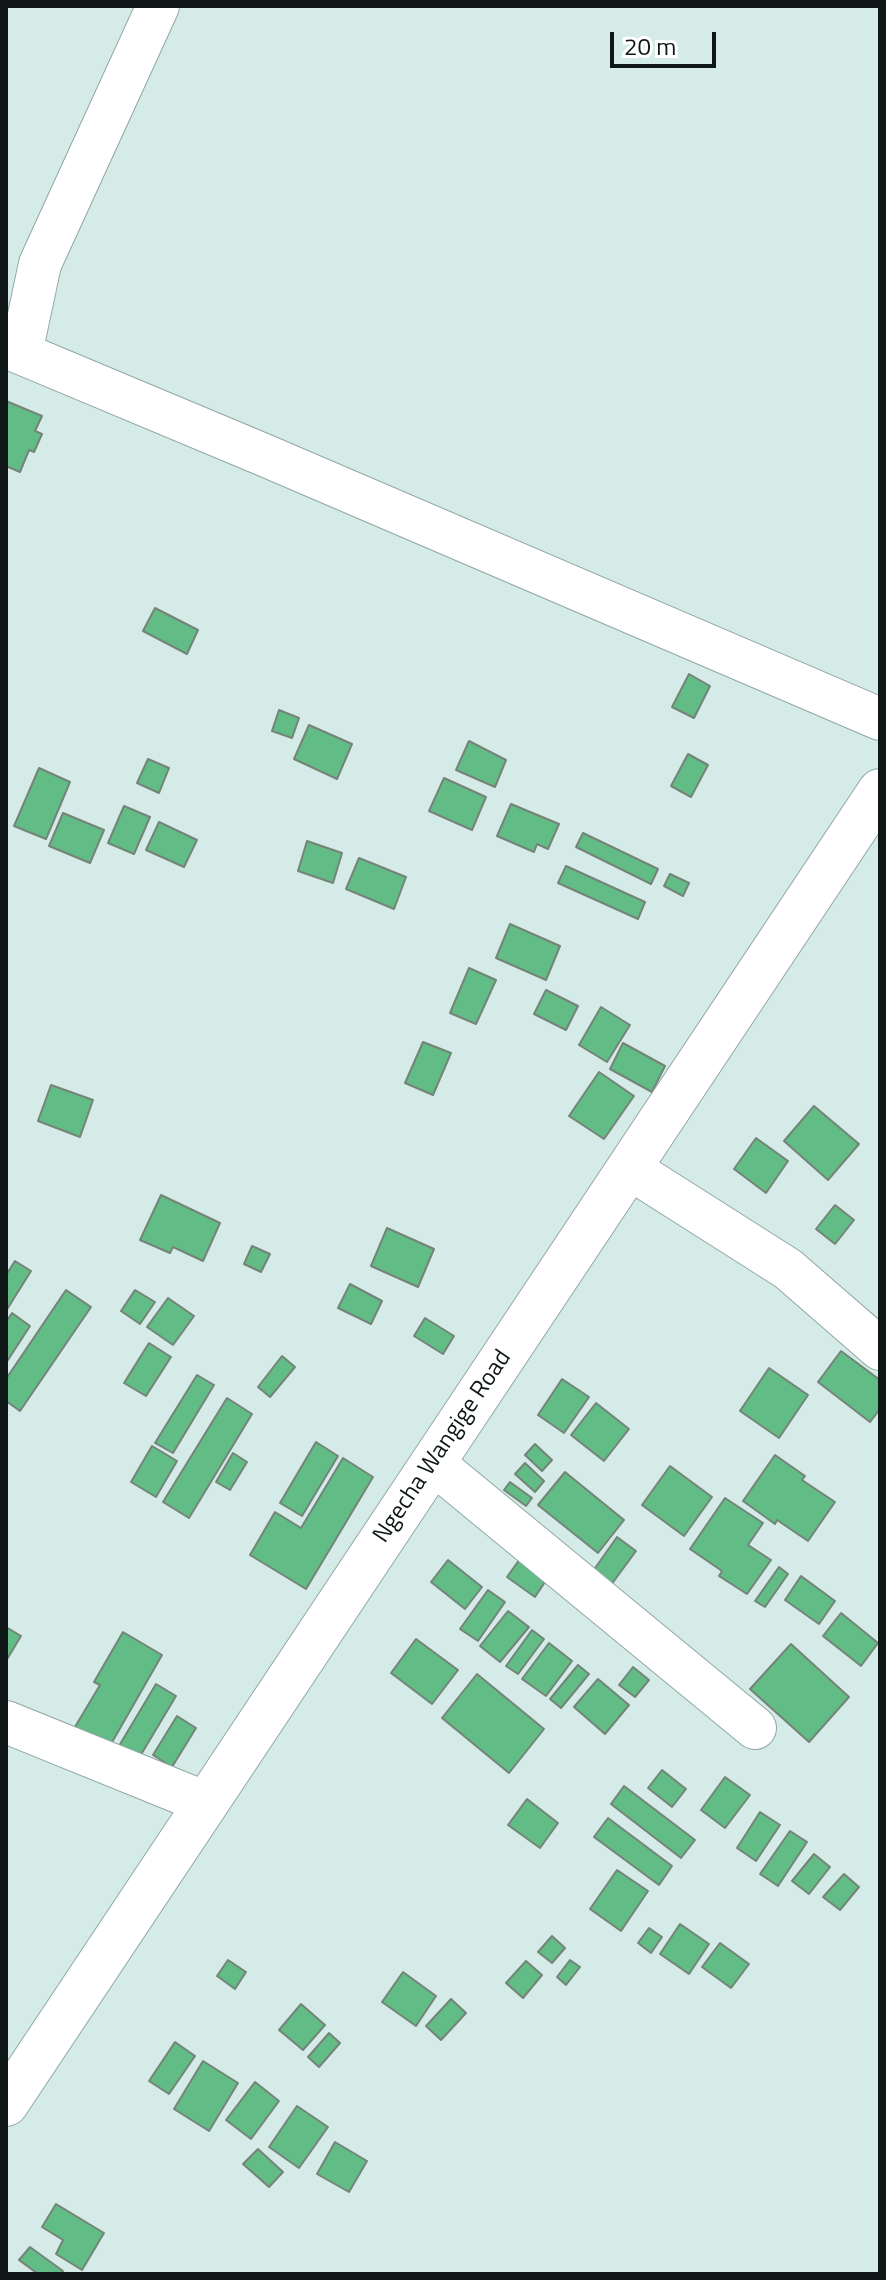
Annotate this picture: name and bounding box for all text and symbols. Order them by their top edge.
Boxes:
scale bar [614,16,720,66]
text: 20 m [624,28,676,64]
street label: Ngecha Wangige Road [368,1345,518,1549]

